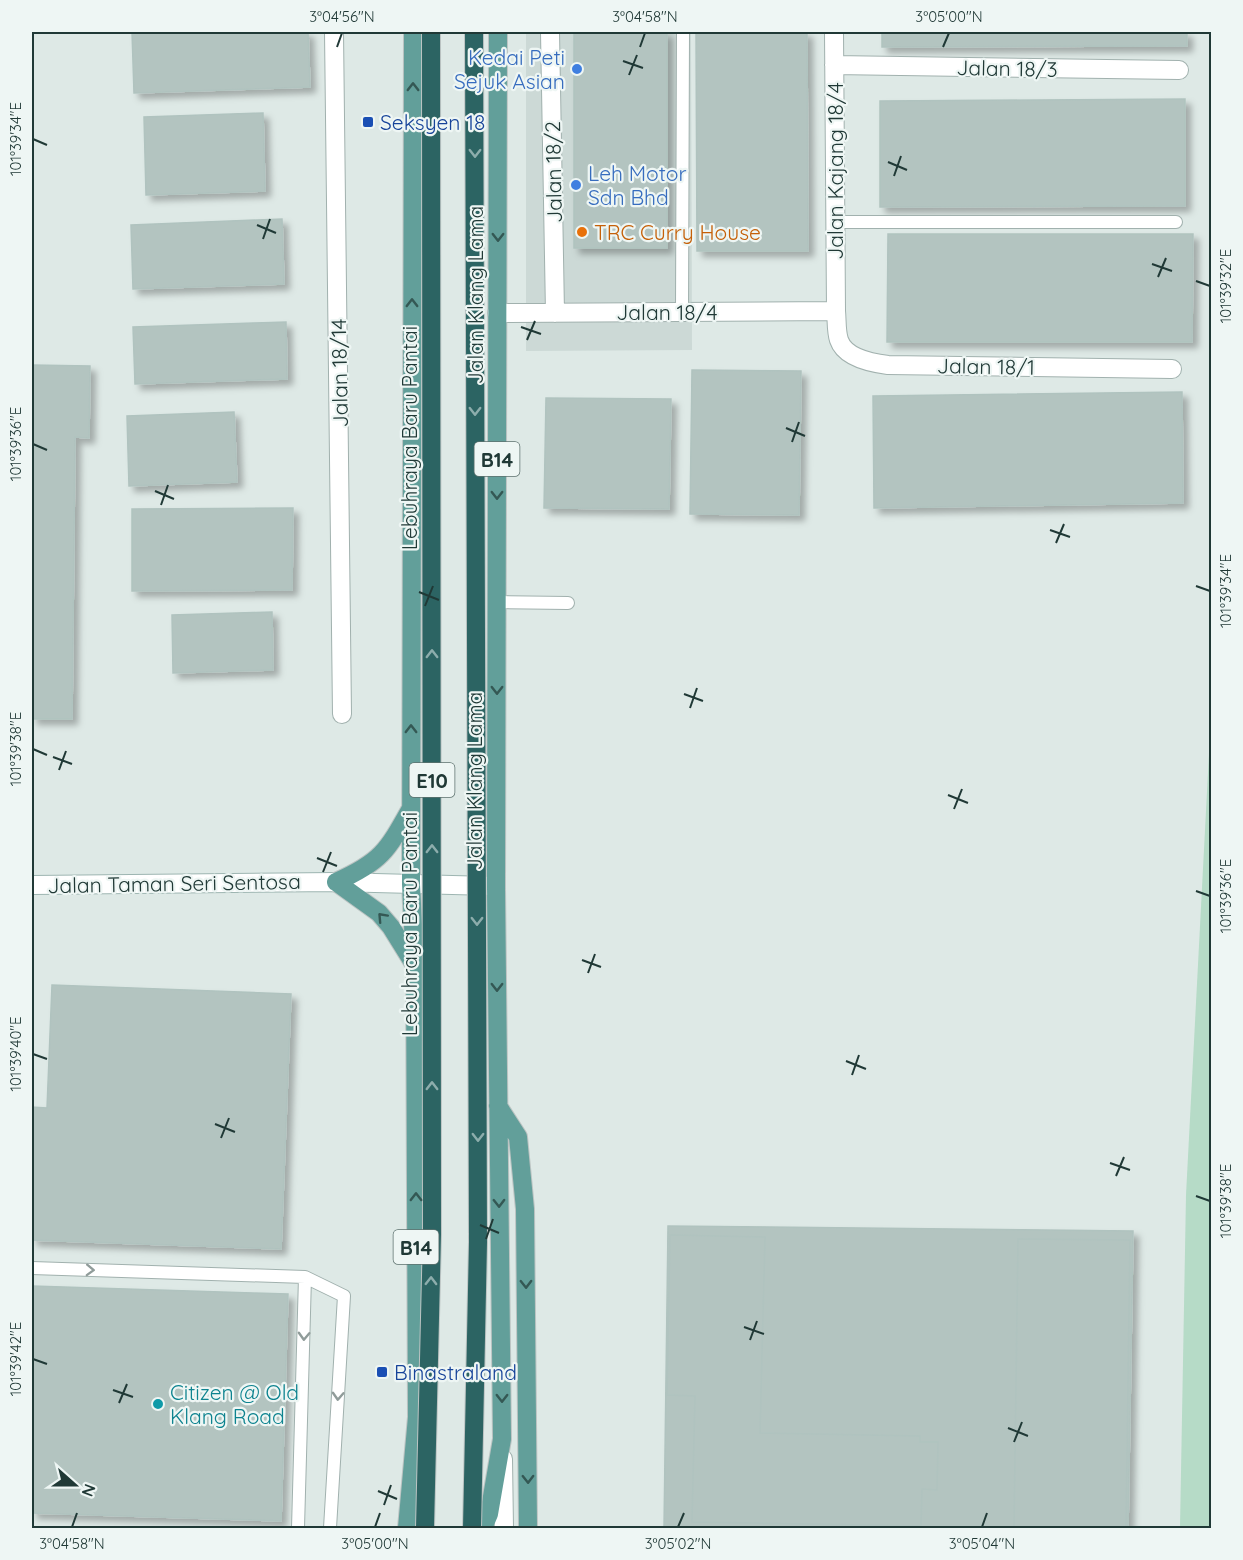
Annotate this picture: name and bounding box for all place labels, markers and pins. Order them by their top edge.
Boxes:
place label: Kedai Peti Sejuk Asian [454,44,565,94]
marker: Kedai Peti Sejuk Asian [570,62,584,76]
place label: Seksyen 18 [380,109,485,135]
marker: Seksyen 18 [361,115,375,129]
place label: Leh Motor Sdn Bhd [588,160,687,210]
marker: Leh Motor Sdn Bhd [569,178,583,192]
place label: TRC Curry House [594,219,761,245]
marker: TRC Curry House [575,225,589,239]
place label: Binastraland [394,1359,517,1385]
marker: Binastraland [375,1365,389,1379]
place label: Citizen @ Old Klang Road [170,1379,299,1429]
marker: Citizen @ Old Klang Road [151,1397,165,1411]

